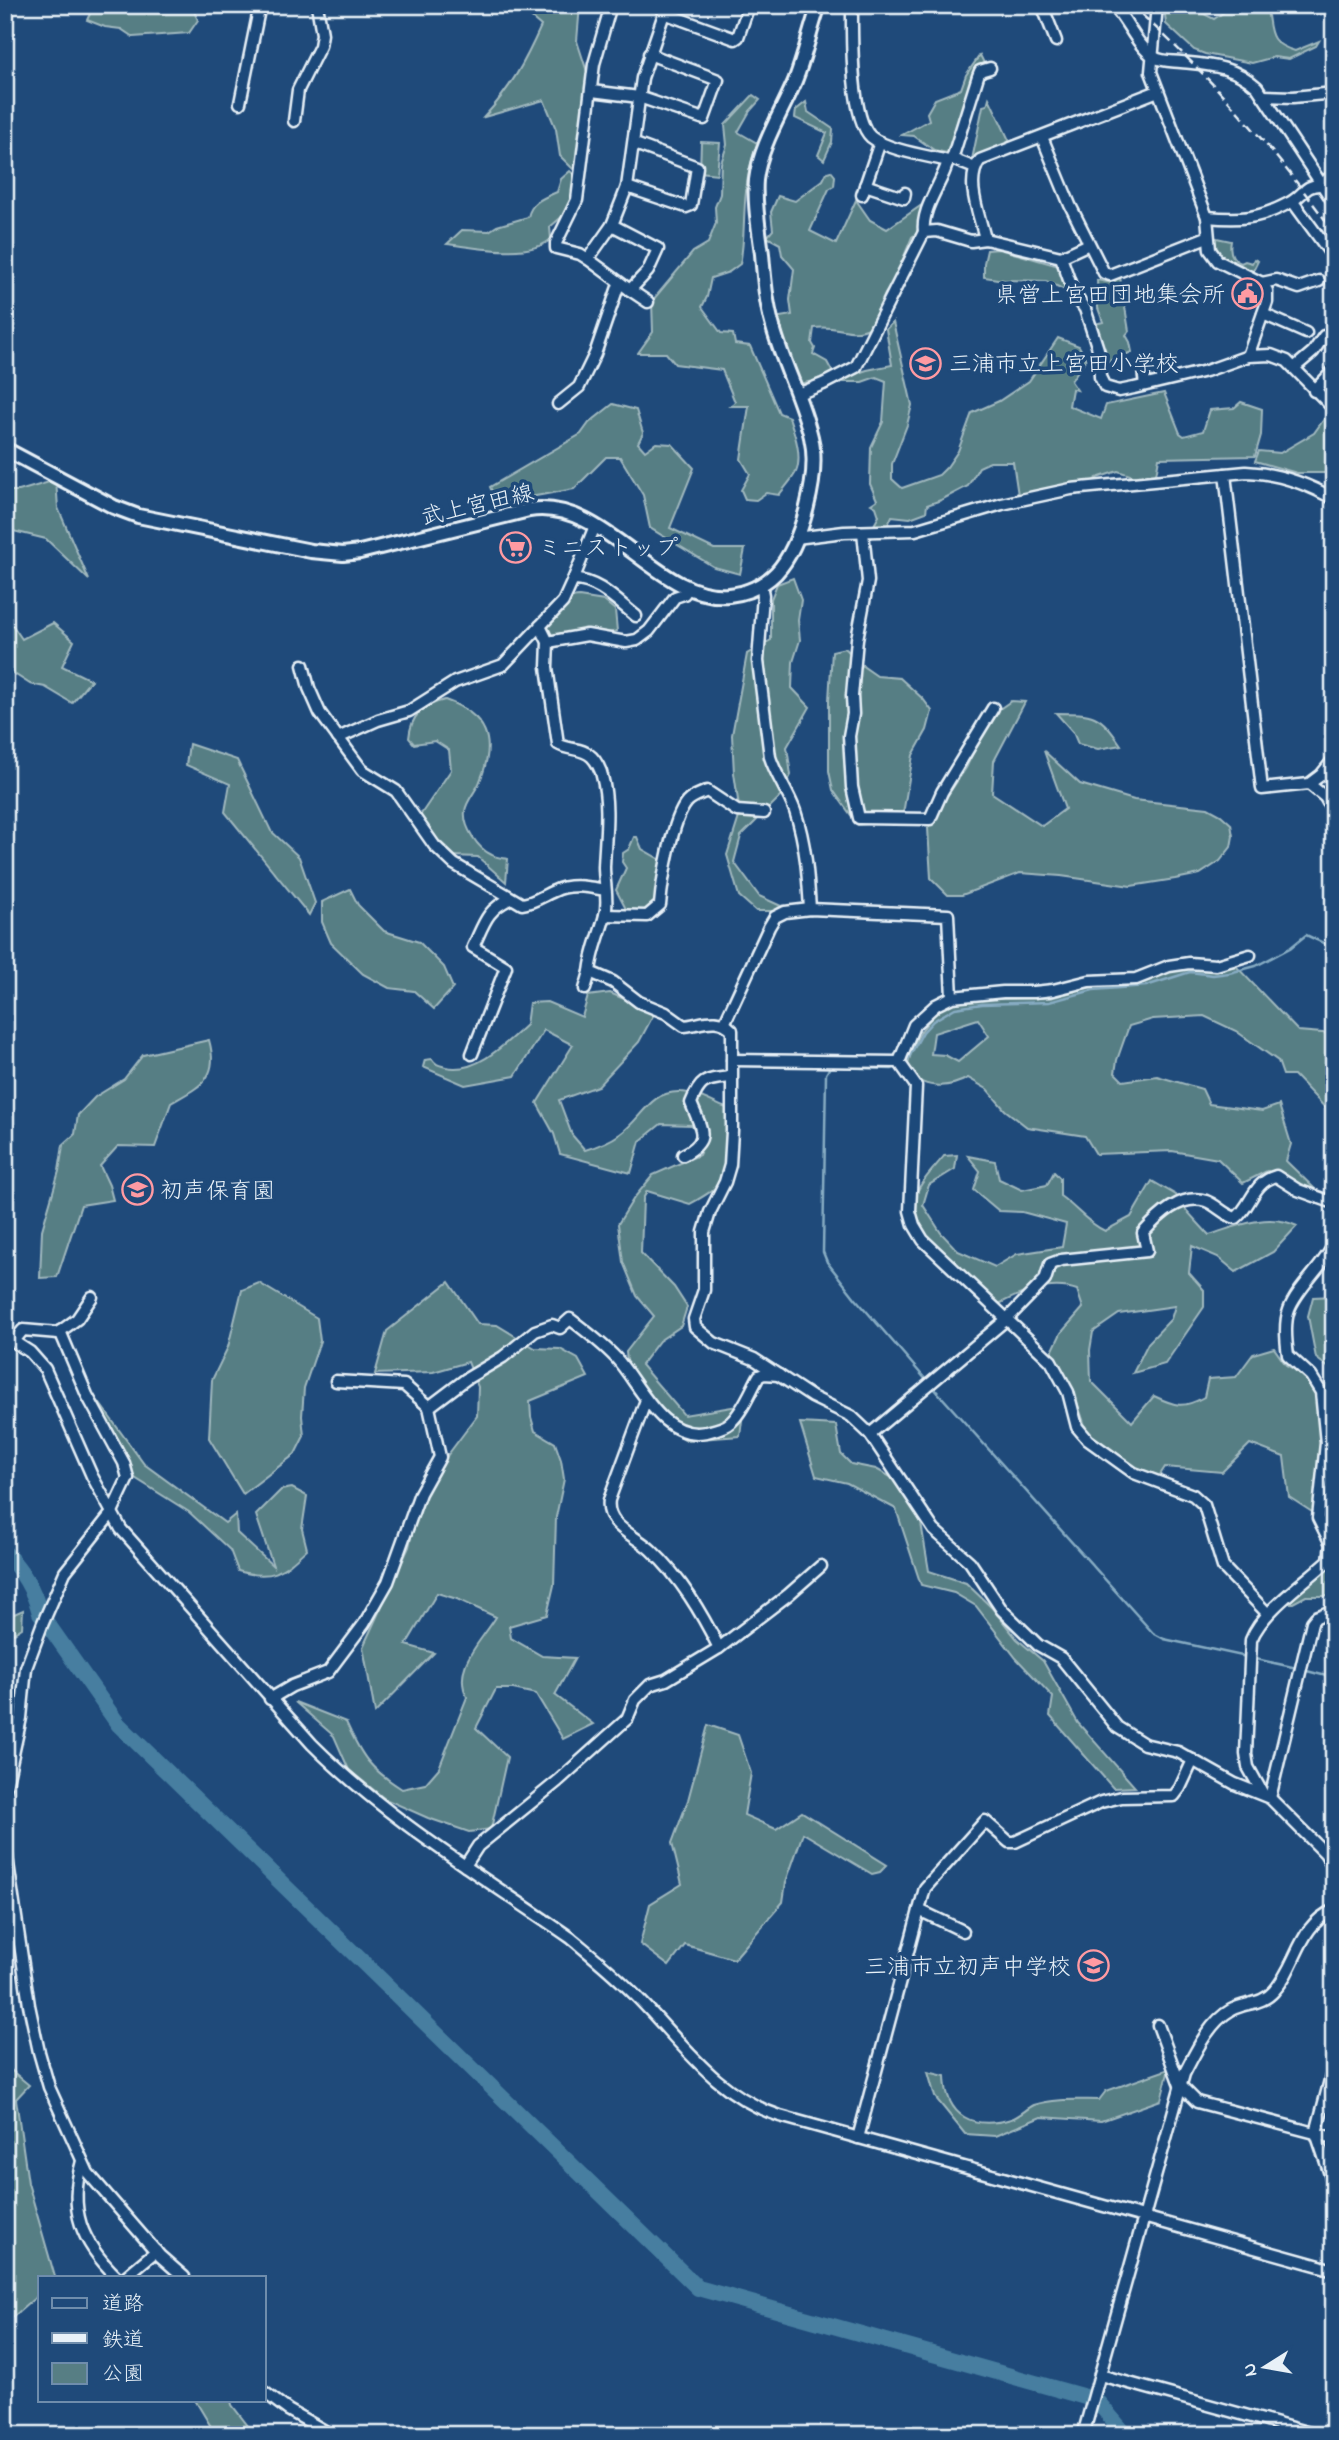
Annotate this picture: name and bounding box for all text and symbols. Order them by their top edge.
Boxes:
public building icon: 県営上宮田団地集会所 [1231,277,1265,311]
place label: 県営上宮田団地集会所 [995,280,1225,313]
school or university icon: 三浦市立上宮田小学校 [909,346,943,380]
place label: 三浦市立上宮田小学校 [949,349,1179,382]
street label: 武上宮田線 [418,477,537,535]
supermarket icon: ミニストップ [498,530,532,564]
place label: ミニストップ [538,533,678,566]
school or university icon: 初声保育園 [120,1173,154,1207]
place label: 初声保育園 [160,1176,275,1209]
school or university icon: 三浦市立初声中学校 [1077,1949,1111,1983]
place label: 三浦市立初声中学校 [864,1952,1071,1985]
legend [38,2276,266,2402]
text: 道路 [102,2290,144,2320]
text: 鉄道 [102,2326,144,2356]
north arrow [1230,2332,1300,2402]
text: 公園 [102,2360,144,2390]
text: N [1236,2361,1265,2379]

